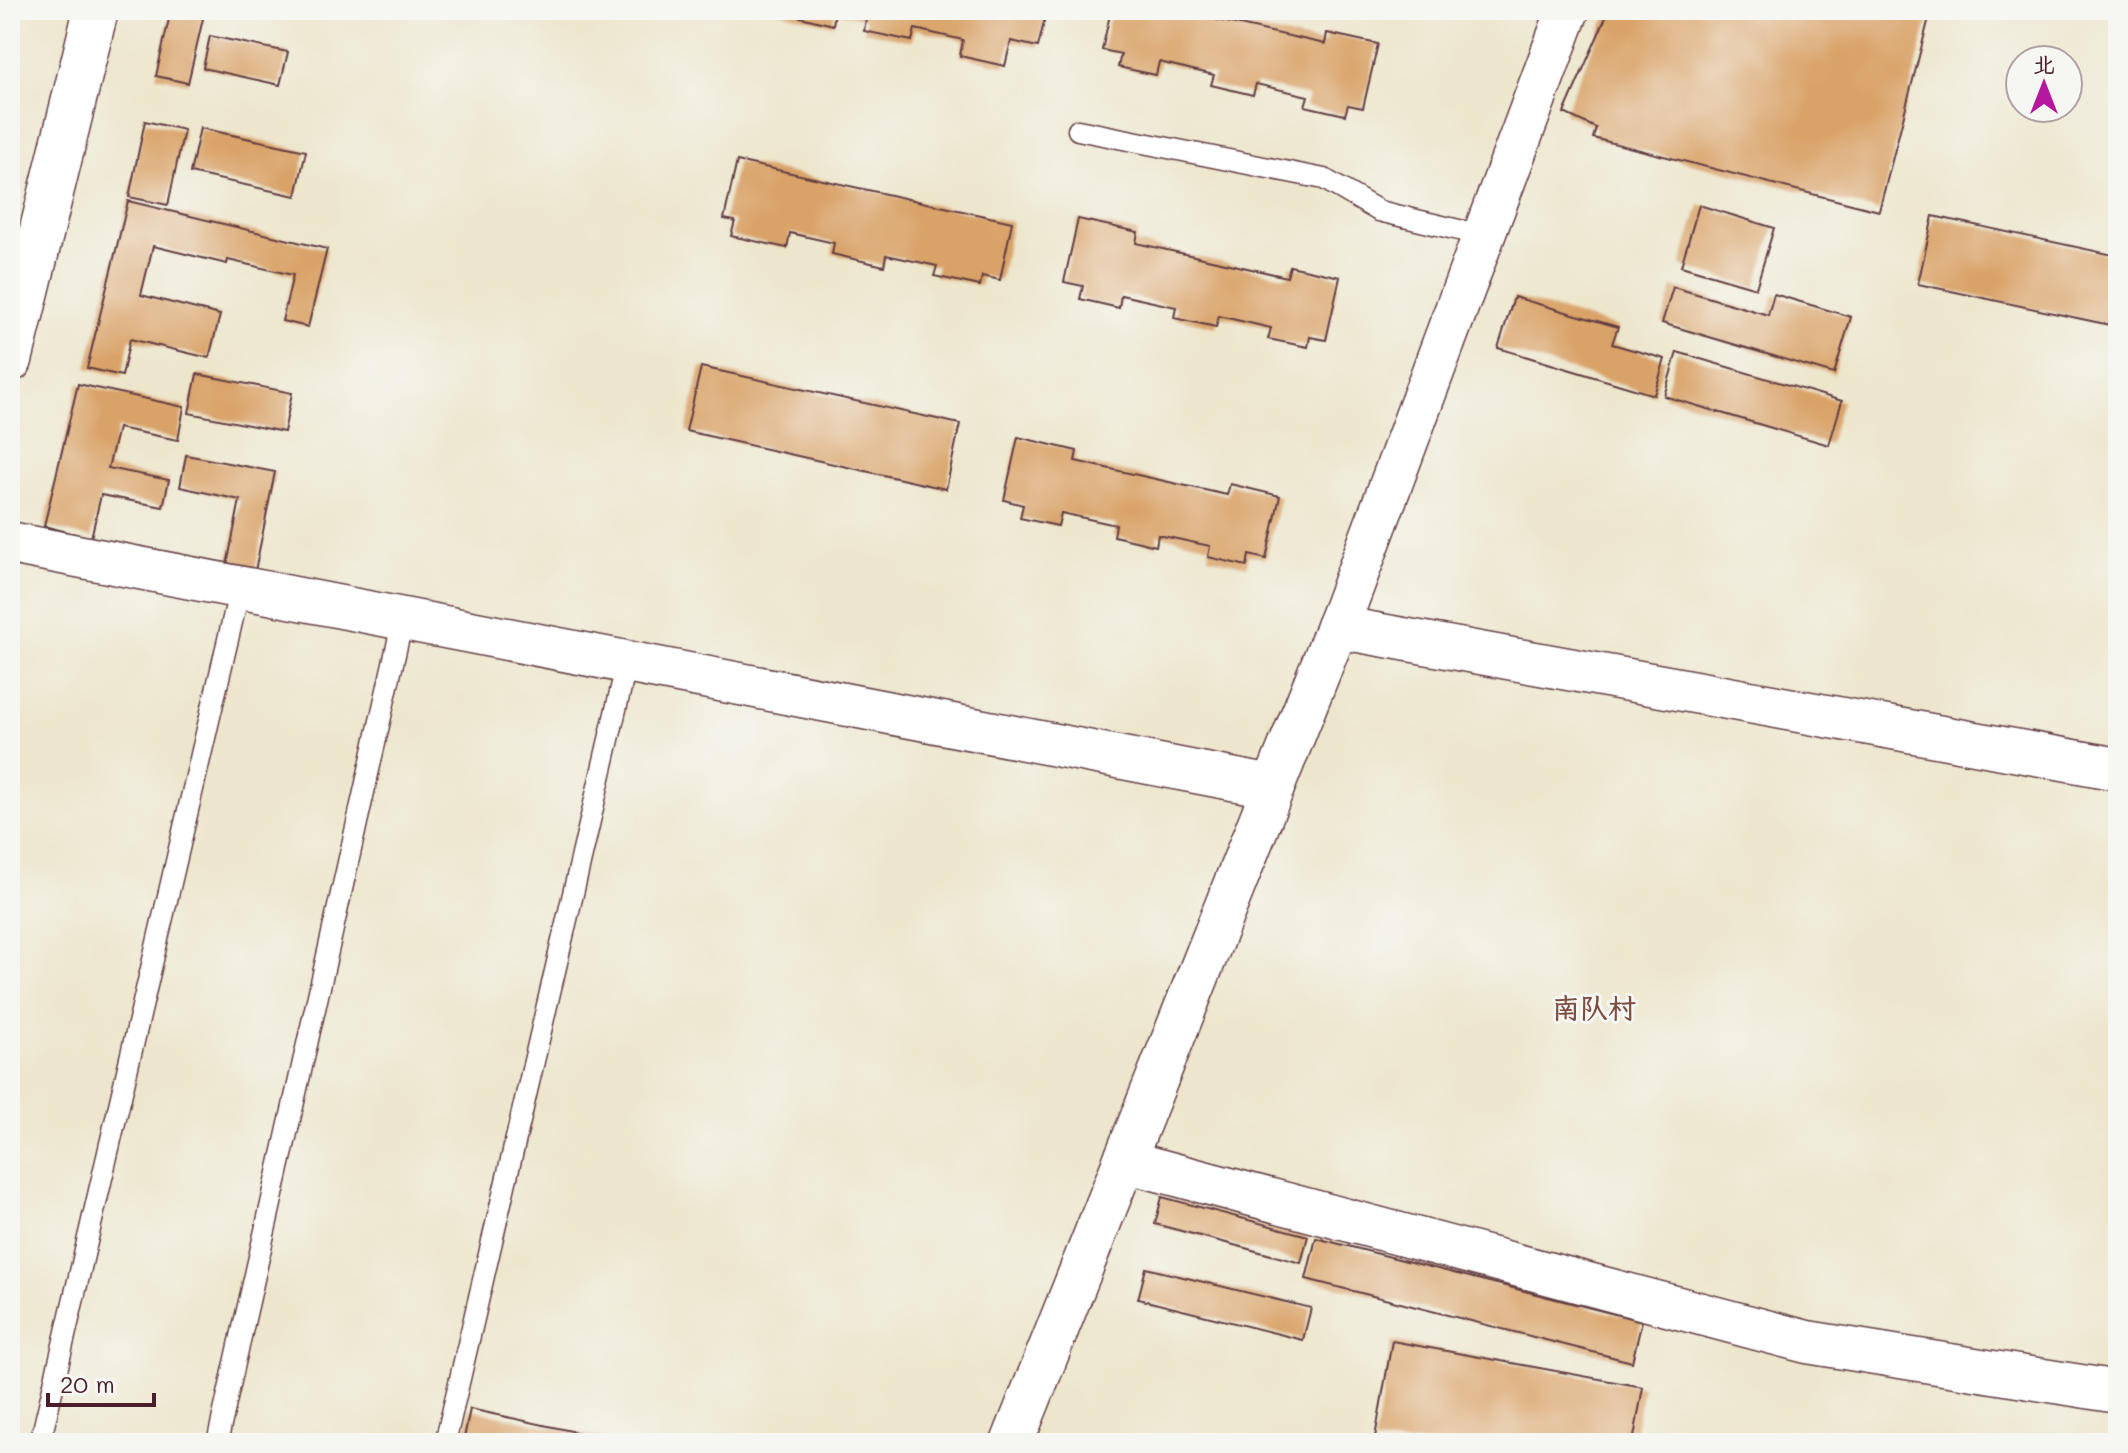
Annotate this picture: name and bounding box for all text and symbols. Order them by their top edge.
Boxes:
north arrow [2004,44,2084,124]
text: 北 [2033,49,2055,78]
district label: 南队村 [1552,989,1636,1025]
scale bar [48,1357,154,1407]
text: 20 m [60,1368,115,1399]

